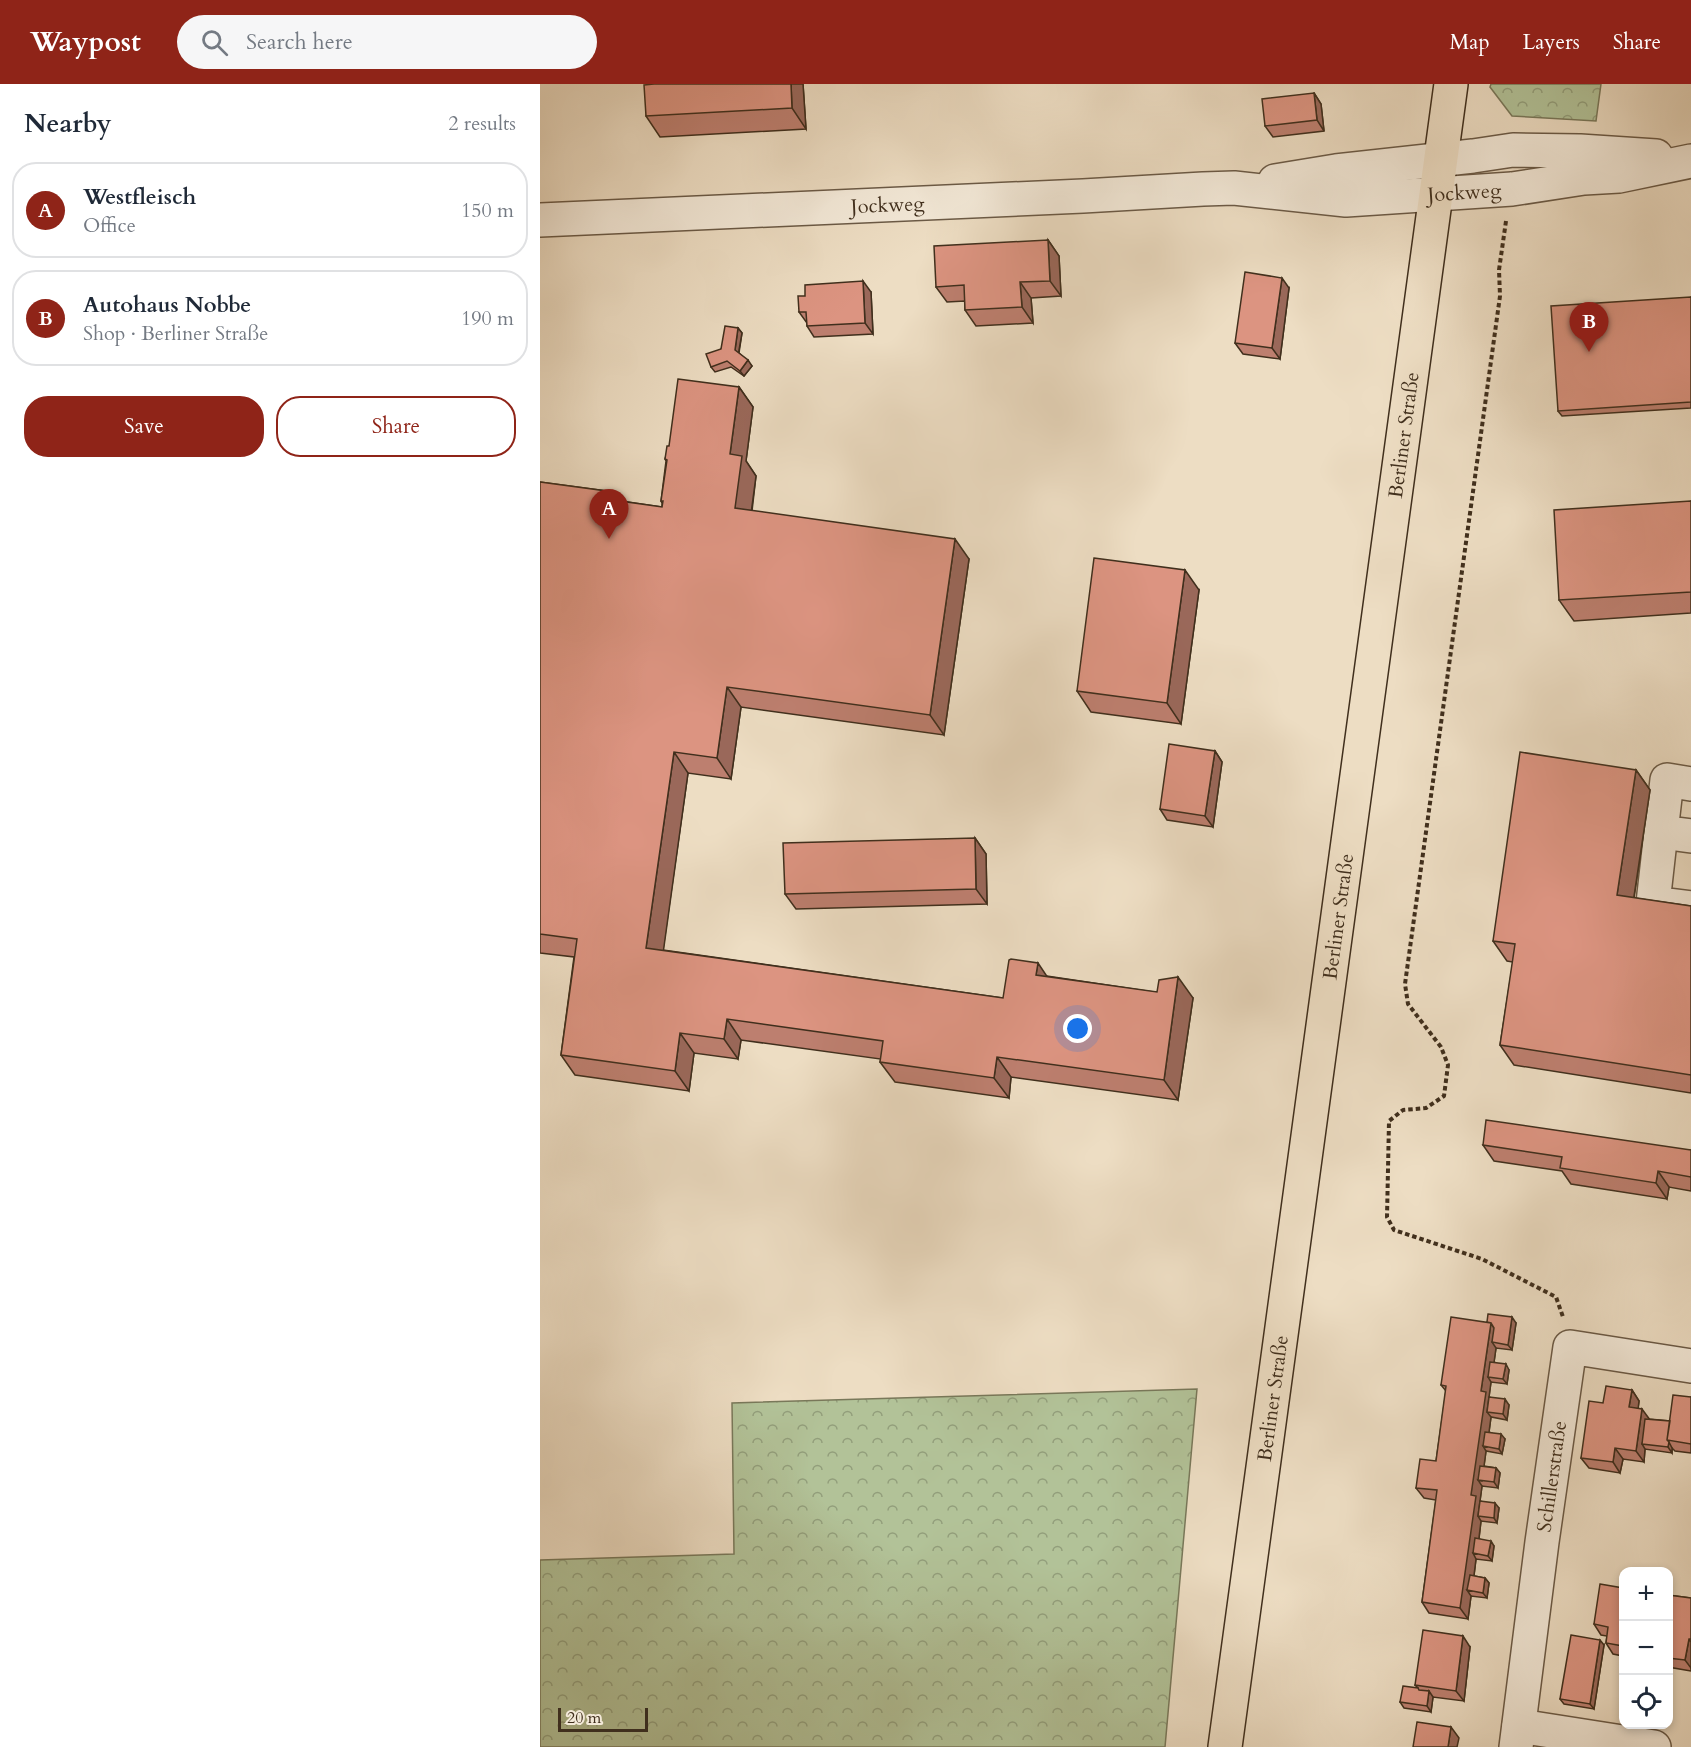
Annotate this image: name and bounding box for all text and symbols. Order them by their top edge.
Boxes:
search box [177,15,597,69]
text: Waypost [30,23,141,61]
icon: search [198,26,231,59]
text: Search here [246,27,353,57]
text: Map [1450,28,1490,57]
text: Layers [1523,28,1580,57]
text: Share [1613,28,1661,57]
text: Nearby [24,106,112,141]
text: 2 results [448,110,516,137]
street label: Jockweg [1424,176,1503,208]
text: Westfleisch [83,182,196,212]
street label: Jockweg [847,189,926,220]
text: A [38,197,53,224]
text: 150 m [461,197,514,224]
text: Office [83,212,136,239]
text: Autohaus Nobbe [83,290,251,320]
pin: B [1570,302,1608,352]
text: B [38,305,53,332]
text: 190 m [461,305,514,332]
text: Shop · Berliner Straße [83,320,268,347]
street label: Berliner Straße [1381,370,1425,500]
button: Save [24,396,264,457]
button: Share [276,396,516,457]
pin: A [590,490,628,539]
street label: Berliner Straße [1316,852,1360,981]
your location [1063,1014,1092,1043]
street label: Berliner Straße [1250,1333,1294,1463]
street label: Schillerstraße [1530,1419,1573,1534]
map controls [1619,1567,1673,1729]
button: + [1619,1567,1673,1621]
button: − [1619,1621,1673,1675]
button: locate [1619,1675,1673,1729]
scale bar [558,1705,648,1732]
text: 20 m [567,1707,601,1729]

